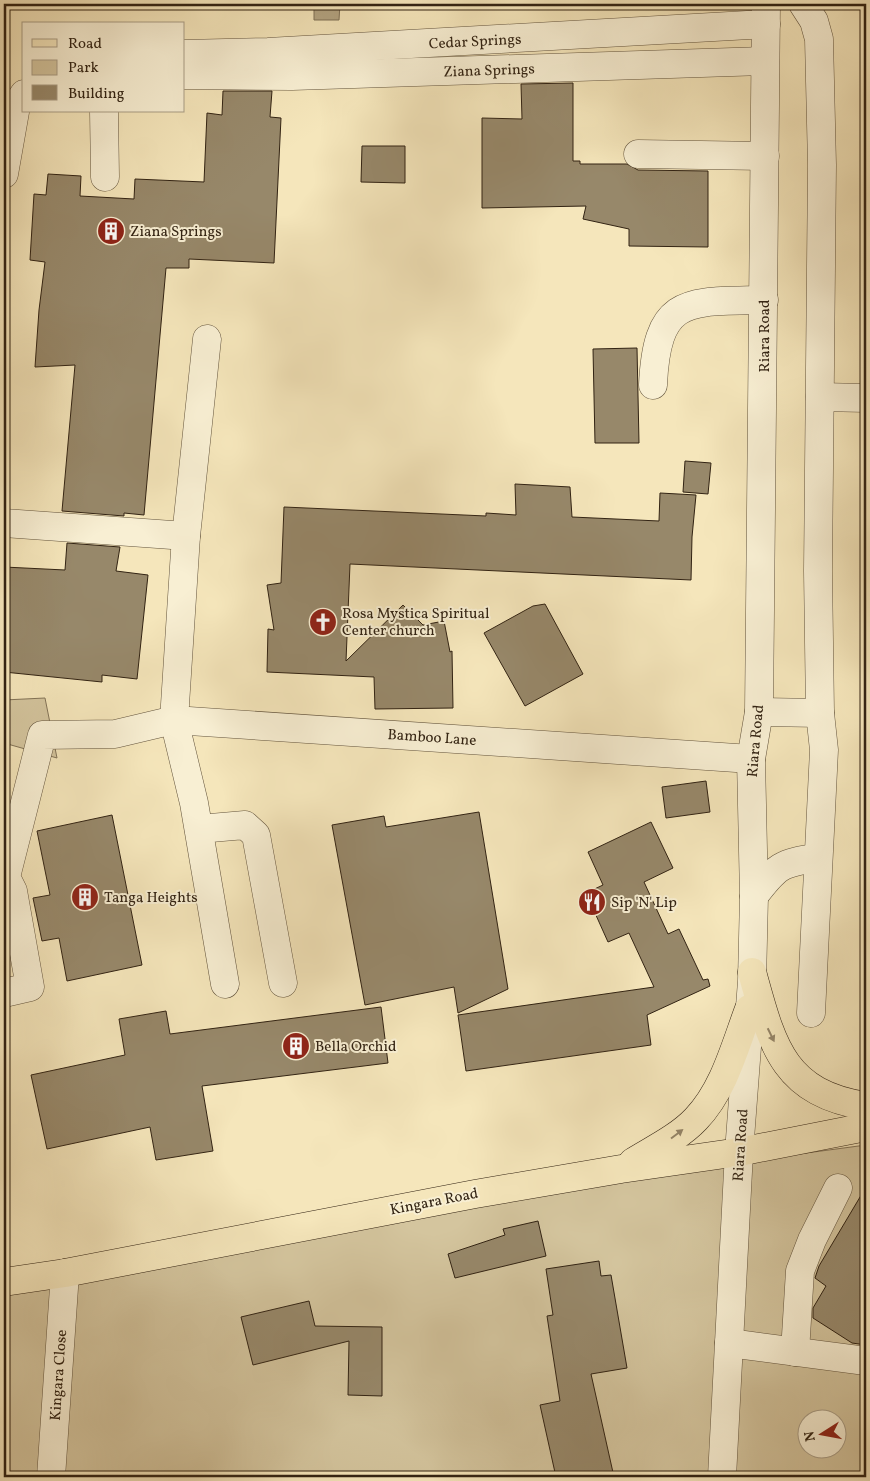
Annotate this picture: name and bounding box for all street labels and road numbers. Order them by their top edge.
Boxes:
street label: Cedar Springs [428,30,522,55]
street label: Ziana Springs [443,59,535,84]
street label: Riara Road [755,300,776,372]
street label: Riara Road [743,704,770,778]
street label: Bamboo Lane [387,725,477,752]
street label: Riara Road [728,1108,755,1182]
street label: Kingara Road [388,1184,480,1221]
street label: Kingara Close [46,1329,73,1421]

